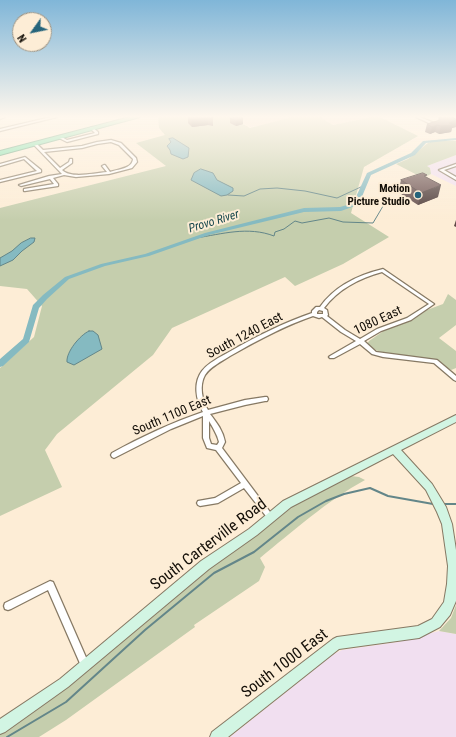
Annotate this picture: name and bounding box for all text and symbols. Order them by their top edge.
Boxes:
north arrow [12,12,52,52]
text: N [15,32,30,45]
place label: Motion Picture Studio [347,182,410,208]
marker: Motion Picture Studio [413,190,423,200]
water label: Provo River [187,208,241,236]
street label: 1080 East [352,303,404,339]
street label: South 1240 East [204,309,286,363]
street label: South 1100 East [130,392,214,440]
street label: South Carterville Road [147,495,271,595]
street label: South 1000 East [238,625,332,703]

